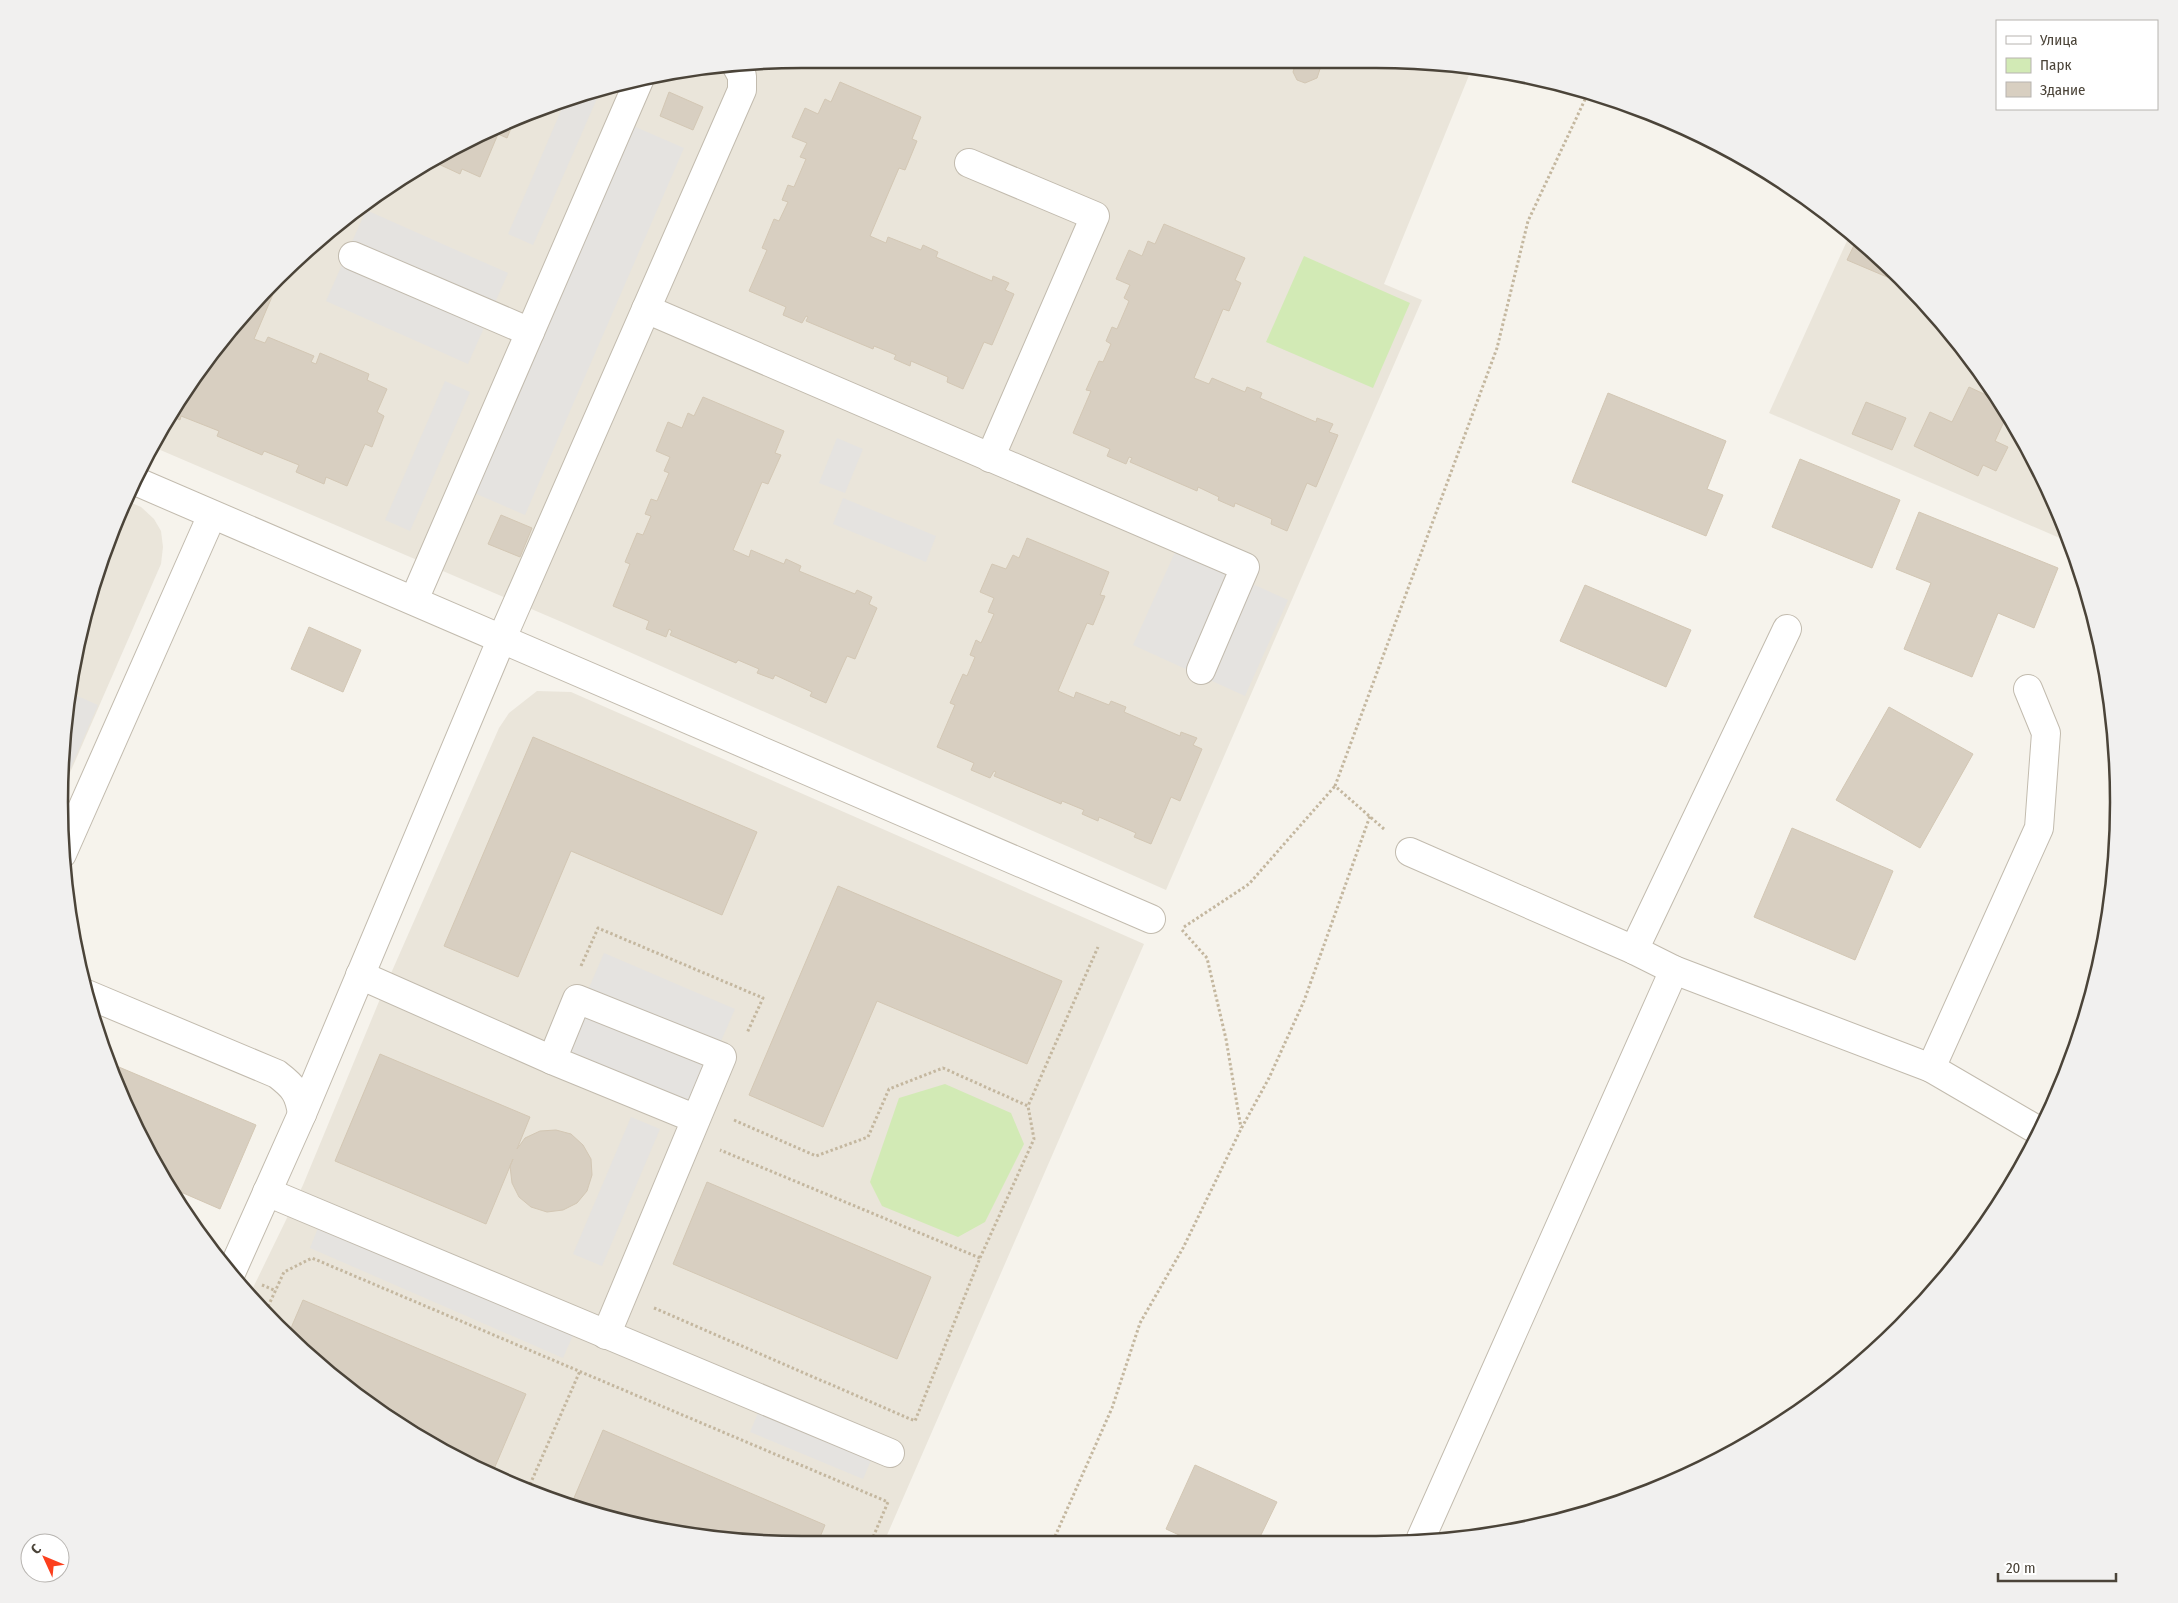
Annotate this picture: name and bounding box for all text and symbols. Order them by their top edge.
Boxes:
legend [1996,20,2158,110]
text: Улица [2039,31,2078,49]
text: Парк [2040,56,2071,74]
text: Здание [2040,81,2086,99]
north arrow [20,1533,70,1583]
text: С [27,1540,45,1558]
scale bar [1998,1550,2116,1582]
text: 20 m [2006,1559,2036,1577]

